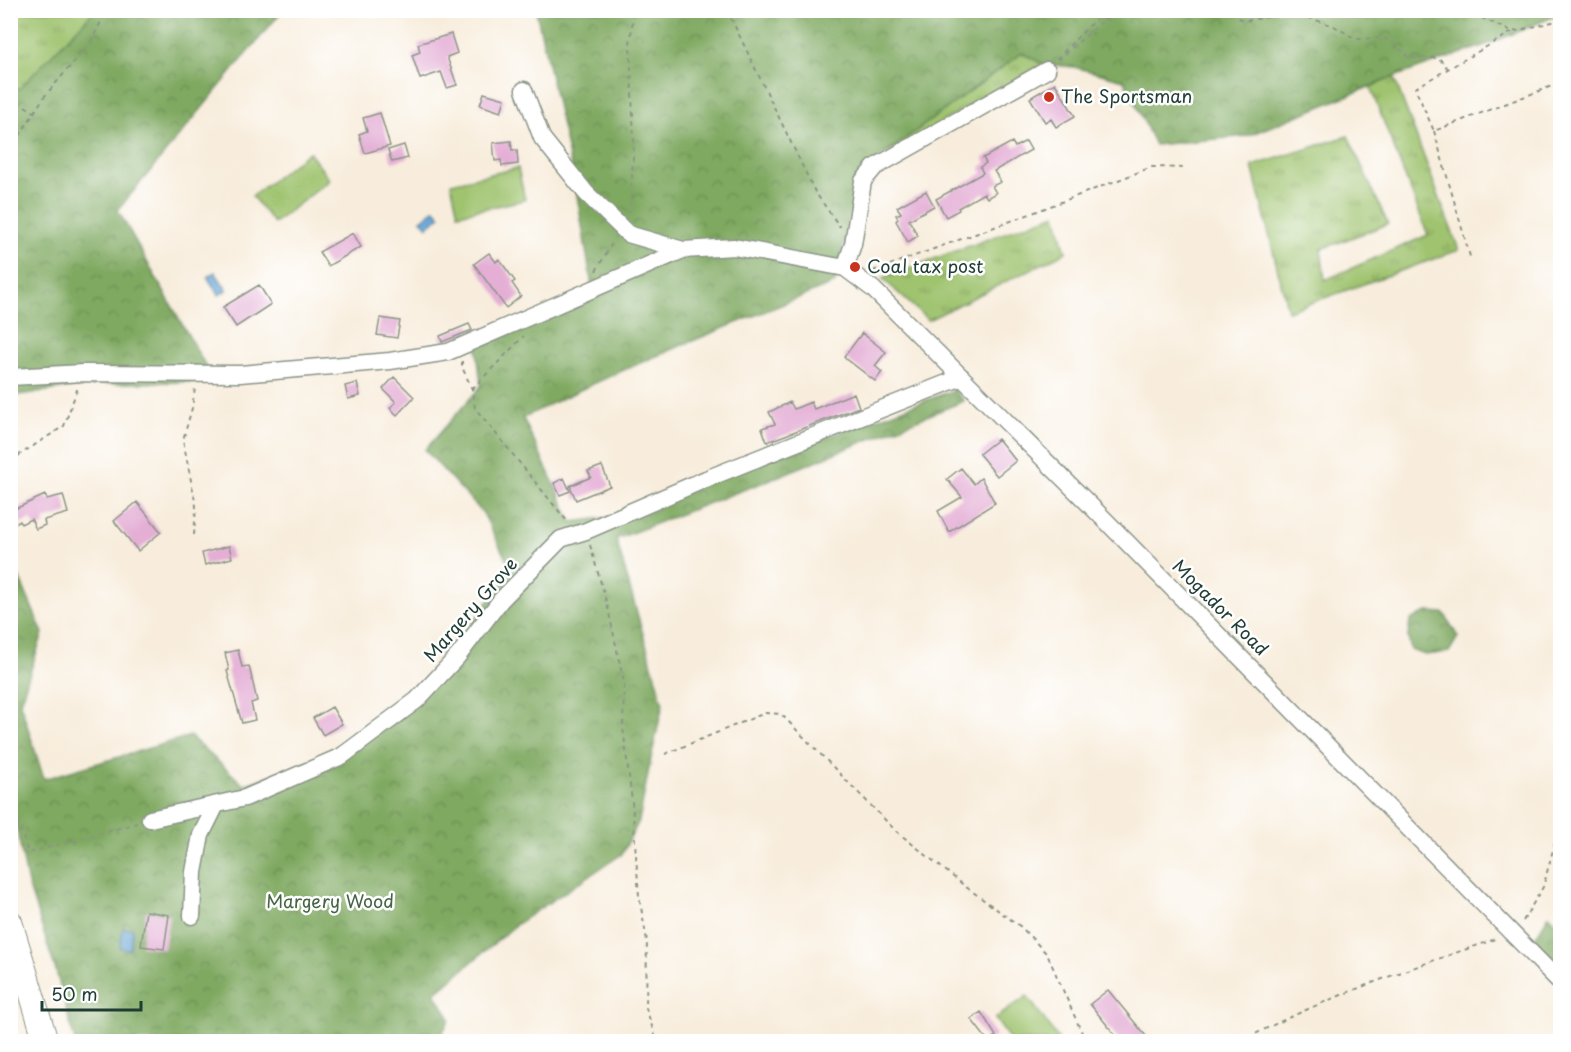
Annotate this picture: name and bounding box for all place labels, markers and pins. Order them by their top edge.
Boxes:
place label: The Sportsman [1061,82,1192,109]
marker: The Sportsman [1042,90,1056,104]
place label: Coal tax post [867,252,983,279]
marker: Coal tax post [848,260,862,274]

